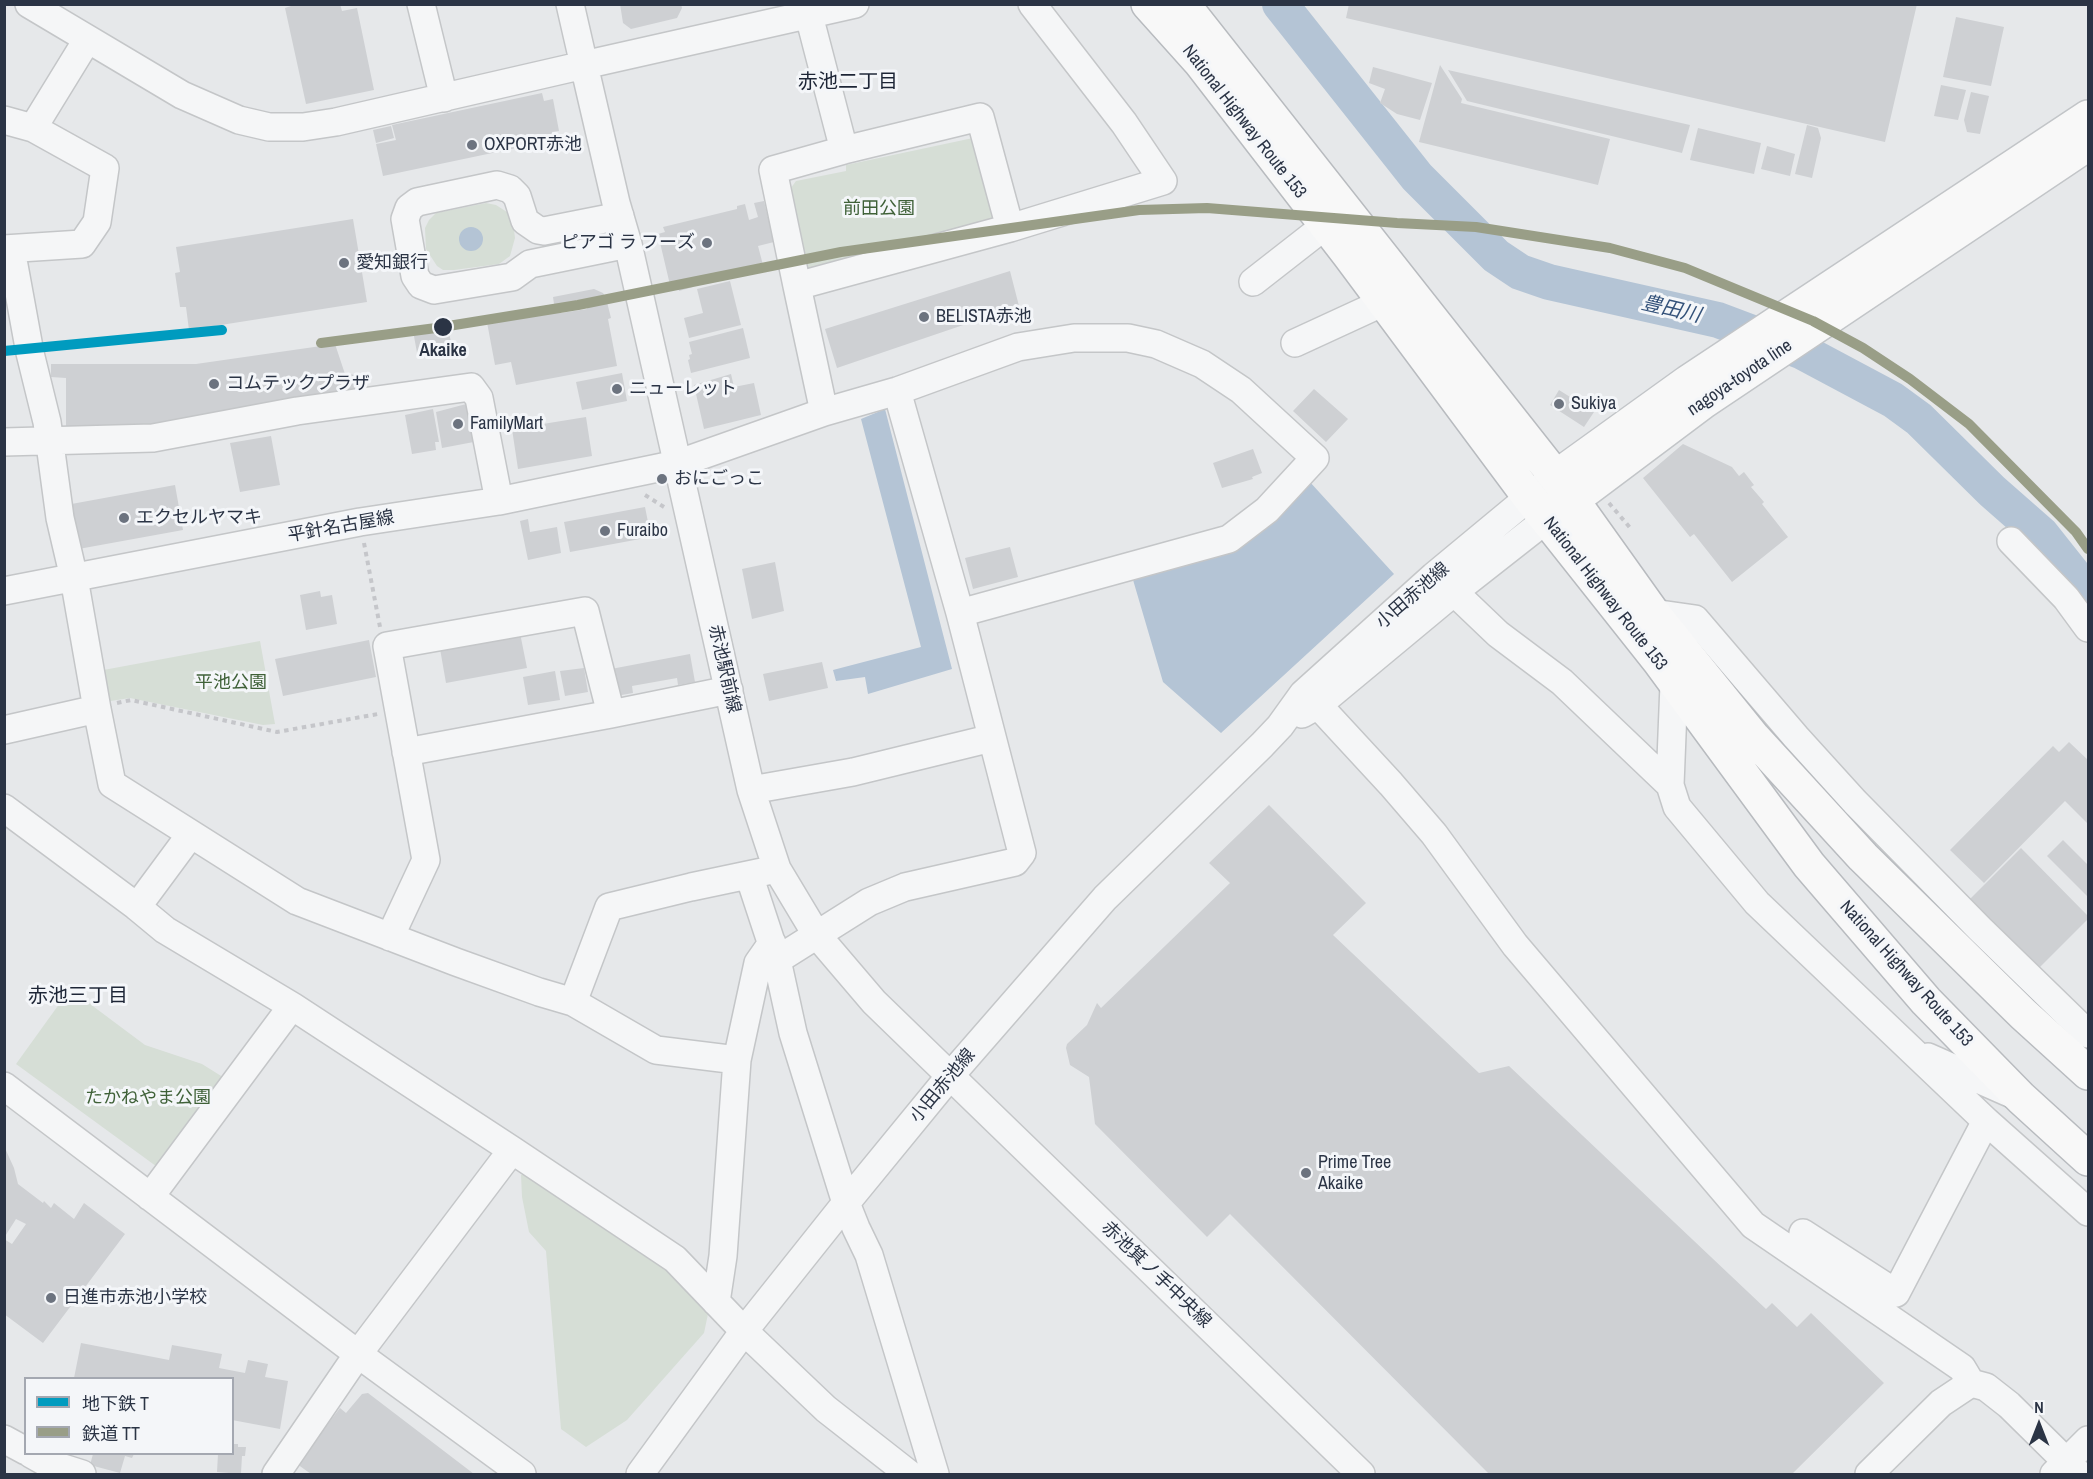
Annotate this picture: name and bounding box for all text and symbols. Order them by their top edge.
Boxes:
street label: National Highway Route 153 [1177,41,1311,203]
district label: 赤池二丁目 [798,71,898,95]
place label: OXPORT赤池 [484,134,582,156]
marker: OXPORT赤池 [465,138,479,152]
park label: 前田公園 [843,198,915,220]
place label: ピアゴ ラ フーズ [561,232,695,254]
marker: ピアゴ ラ フーズ [700,236,714,250]
place label: 愛知銀行 [356,252,428,274]
marker: 愛知銀行 [337,256,351,270]
water label: 豊田川 [1639,292,1703,328]
place label: BELISTA赤池 [936,306,1032,328]
marker: BELISTA赤池 [917,310,931,324]
marker: Akaike [432,316,454,338]
street label: nagoya-toyota line [1684,335,1796,421]
place label: Akaike [419,340,467,362]
place label: コムテックプラザ [226,373,370,395]
marker: コムテックプラザ [207,377,221,391]
place label: ニューレット [629,378,737,400]
marker: ニューレット [610,382,624,396]
place label: Sukiya [1571,393,1616,415]
marker: Sukiya [1552,397,1566,411]
place label: FamilyMart [470,413,543,435]
marker: FamilyMart [451,417,465,431]
place label: おにごっこ [674,468,764,490]
marker: おにごっこ [655,472,669,486]
place label: エクセルヤマキ [136,507,262,529]
street label: 平針名古屋線 [286,507,396,547]
marker: エクセルヤマキ [117,511,131,525]
street label: National Highway Route 153 [1538,513,1672,675]
place label: Furaibo [617,520,668,542]
marker: Furaibo [598,524,612,538]
street label: 小田赤池線 [1372,558,1454,634]
street label: 赤池駅前線 [703,623,745,715]
park label: 平池公園 [195,672,267,694]
street label: National Highway Route 153 [1835,897,1977,1051]
district label: 赤池三丁目 [28,985,128,1009]
street label: 小田赤池線 [906,1045,980,1127]
park label: たかねやま公園 [85,1087,211,1109]
place label: Prime Tree Akaike [1318,1152,1391,1194]
marker: Prime Tree Akaike [1299,1166,1313,1180]
street label: 赤池箕ノ手中央線 [1097,1217,1215,1333]
place label: 日進市赤池小学校 [63,1287,207,1309]
marker: 日進市赤池小学校 [44,1291,58,1305]
legend [24,1377,234,1455]
text: 地下鉄 T [82,1391,149,1416]
north arrow [2009,1395,2069,1455]
text: N [2034,1396,2044,1418]
text: 鉄道 TT [82,1421,140,1446]

